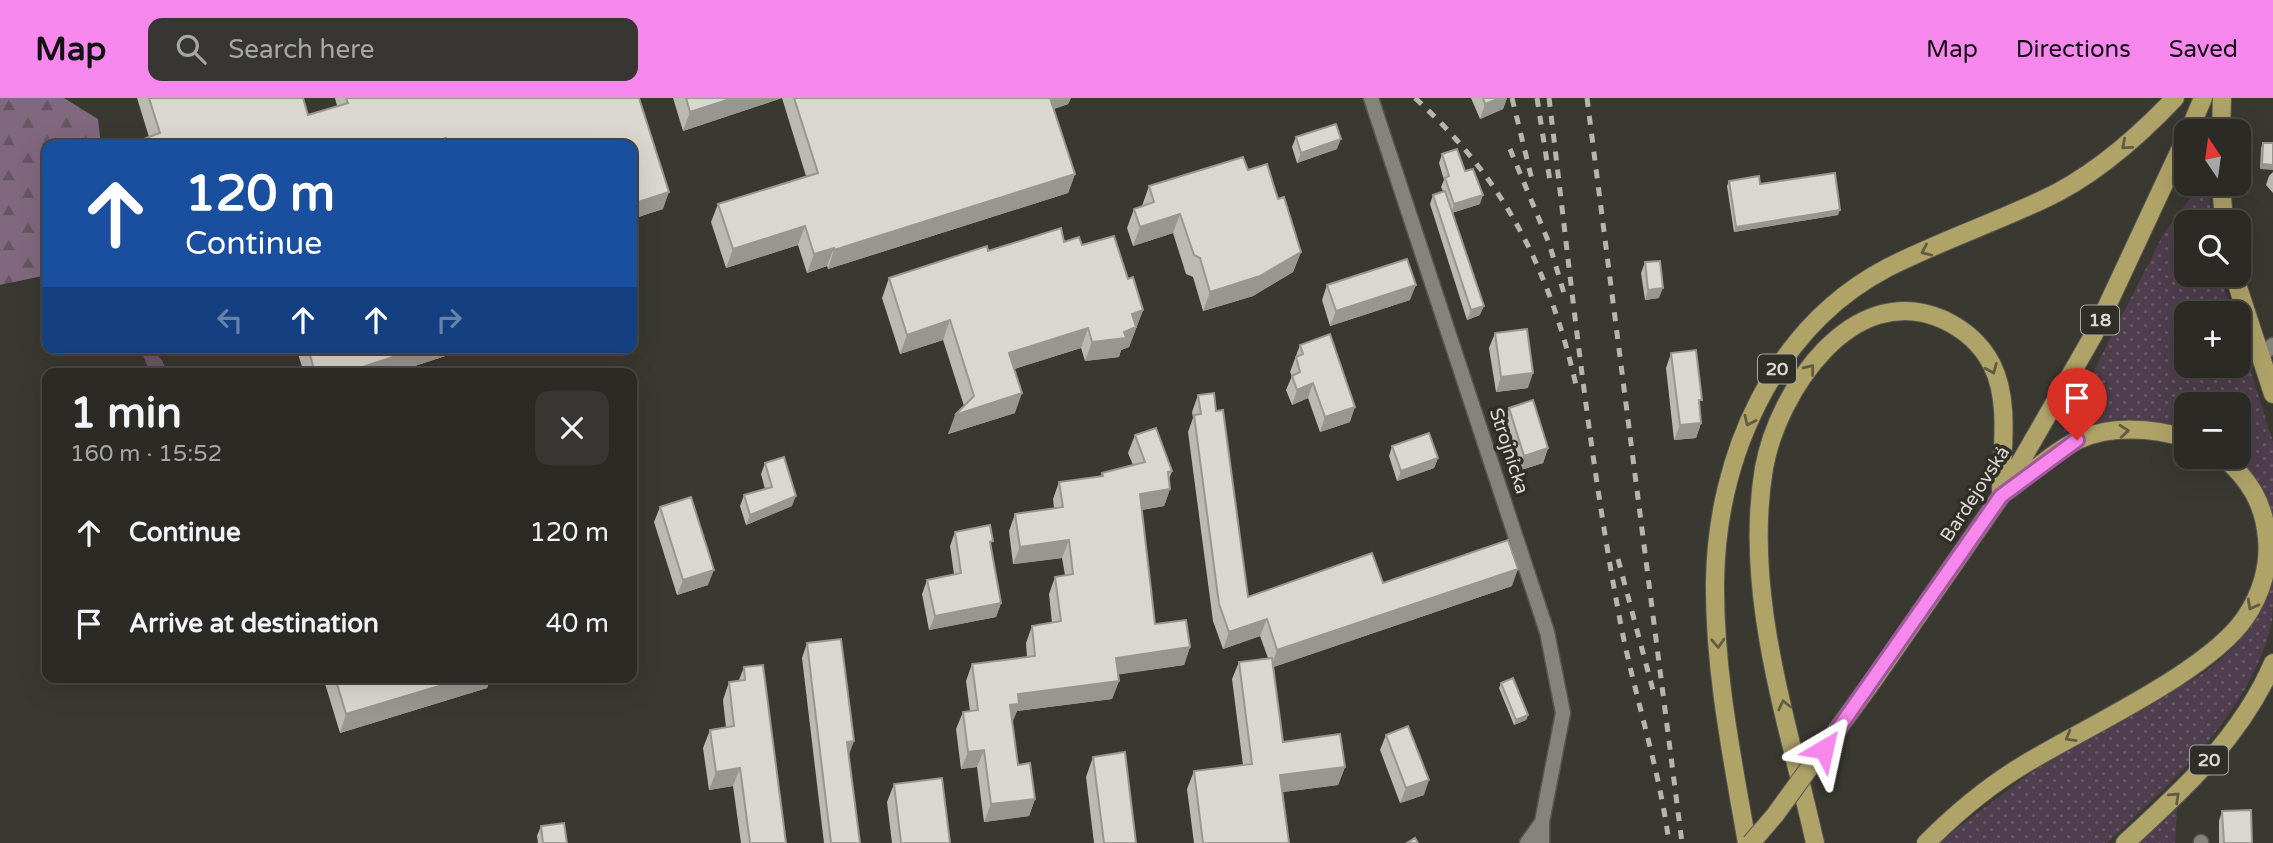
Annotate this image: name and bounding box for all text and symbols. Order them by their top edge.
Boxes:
search box [148,18,638,81]
text: Map [35,30,106,69]
icon: search [172,30,210,68]
text: Search here [228,34,374,65]
text: Map [1926,35,1978,64]
text: Directions [2016,35,2131,64]
text: Saved [2169,35,2238,64]
north arrow [2174,119,2250,196]
map controls [2174,119,2251,469]
one-way arrow [2121,137,2134,149]
text: 120 m [185,165,335,224]
icon: ahead [70,168,161,259]
button: search [2174,210,2251,287]
text: Continue [185,225,322,263]
one-way arrow [1921,242,1933,256]
icon: left [211,301,249,339]
icon: ahead [284,301,322,339]
icon: ahead [357,301,395,339]
icon: right [430,301,468,339]
button: + [2174,301,2251,378]
road number: 18 [2081,306,2119,334]
road number: 20 [1758,354,1796,384]
one-way arrow [1984,362,1998,374]
one-way arrow [1801,364,1814,376]
pin [2047,368,2107,440]
icon: arrive [2058,379,2096,417]
text: 1 min [70,388,182,439]
button: close [535,391,609,465]
button: − [2174,392,2251,469]
street label: Strojnícka [1485,405,1533,497]
one-way arrow [1743,413,1757,426]
one-way arrow [2119,424,2130,439]
text: 160 m · 15:52 [70,440,222,468]
street label: Bardejovská [1936,442,2014,546]
icon: ahead [70,514,108,552]
text: Continue [129,517,241,548]
text: 120 m [529,517,609,548]
one-way arrow [2247,598,2261,611]
icon: arrive [70,605,108,643]
text: Arrive at destination [129,608,379,639]
text: 40 m [546,608,609,639]
one-way arrow [1711,638,1726,649]
one-way arrow [1777,699,1792,711]
position arrow [1787,712,1861,786]
one-way arrow [2065,729,2078,742]
road number: 20 [2190,746,2228,774]
one-way arrow [2167,792,2180,805]

